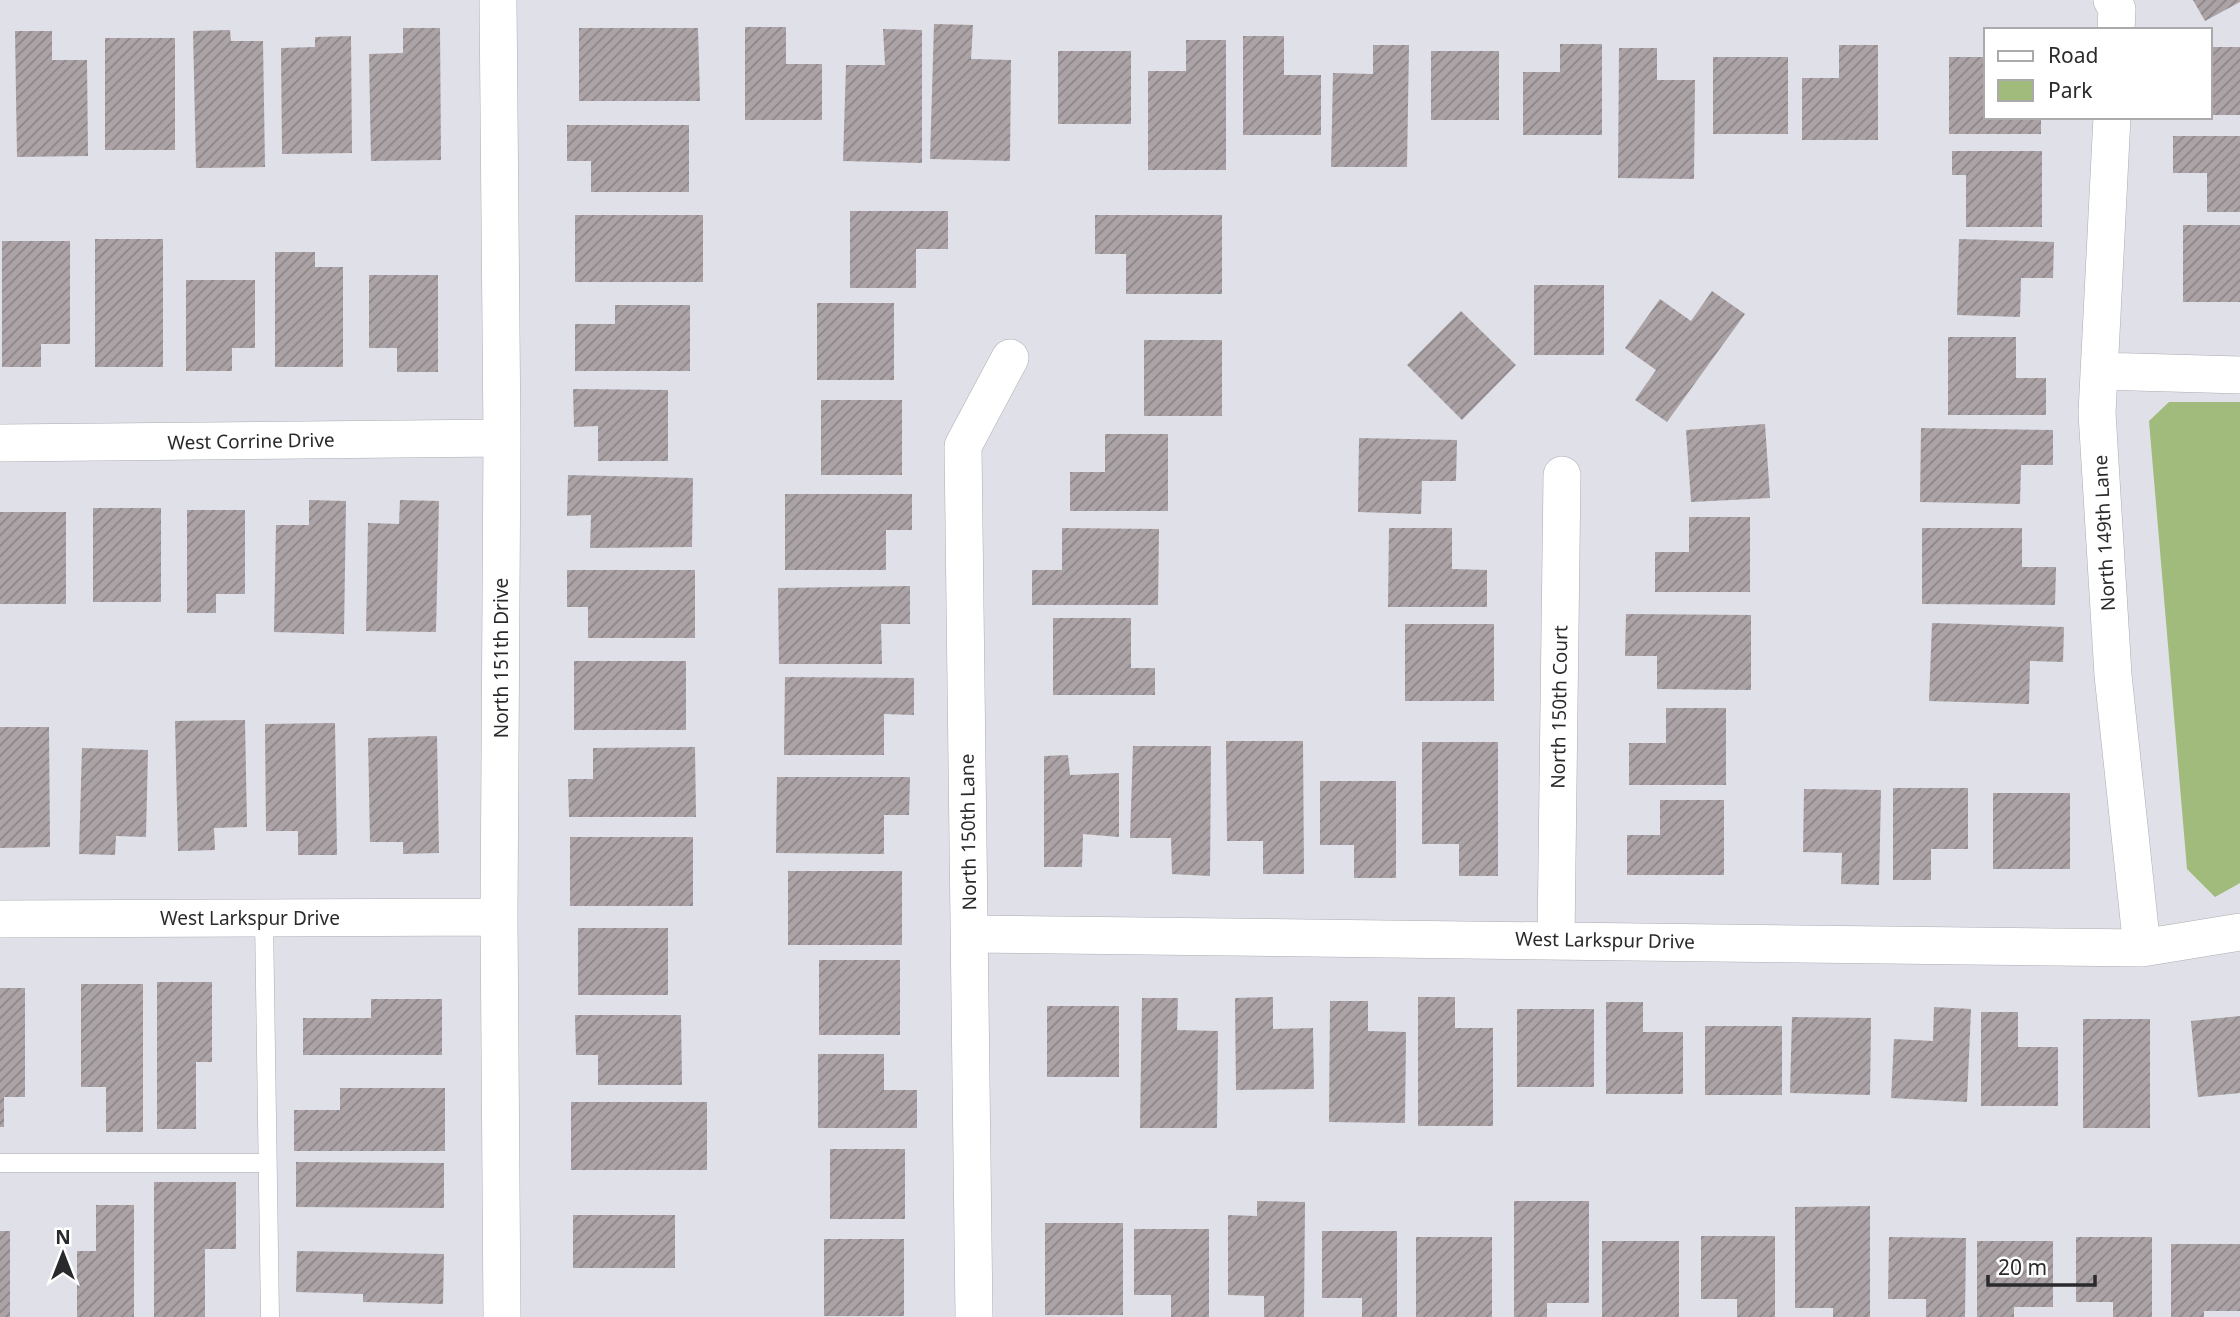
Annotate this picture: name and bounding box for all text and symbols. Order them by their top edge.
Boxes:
legend [1984,28,2212,119]
text: Road [2048,41,2098,69]
text: Park [2048,76,2093,104]
street label: West Corrine Drive [167,427,335,455]
street label: North 149th Lane [2087,454,2121,612]
street label: North 151th Drive [488,578,514,738]
street label: North 150th Court [1545,625,1573,789]
street label: North 150th Lane [954,754,982,910]
street label: West Larkspur Drive [160,905,340,931]
street label: West Larkspur Drive [1515,925,1695,955]
north arrow [28,1219,98,1289]
text: N [55,1224,71,1250]
scale bar [1988,1244,2095,1288]
text: 20 m [1998,1253,2047,1281]

